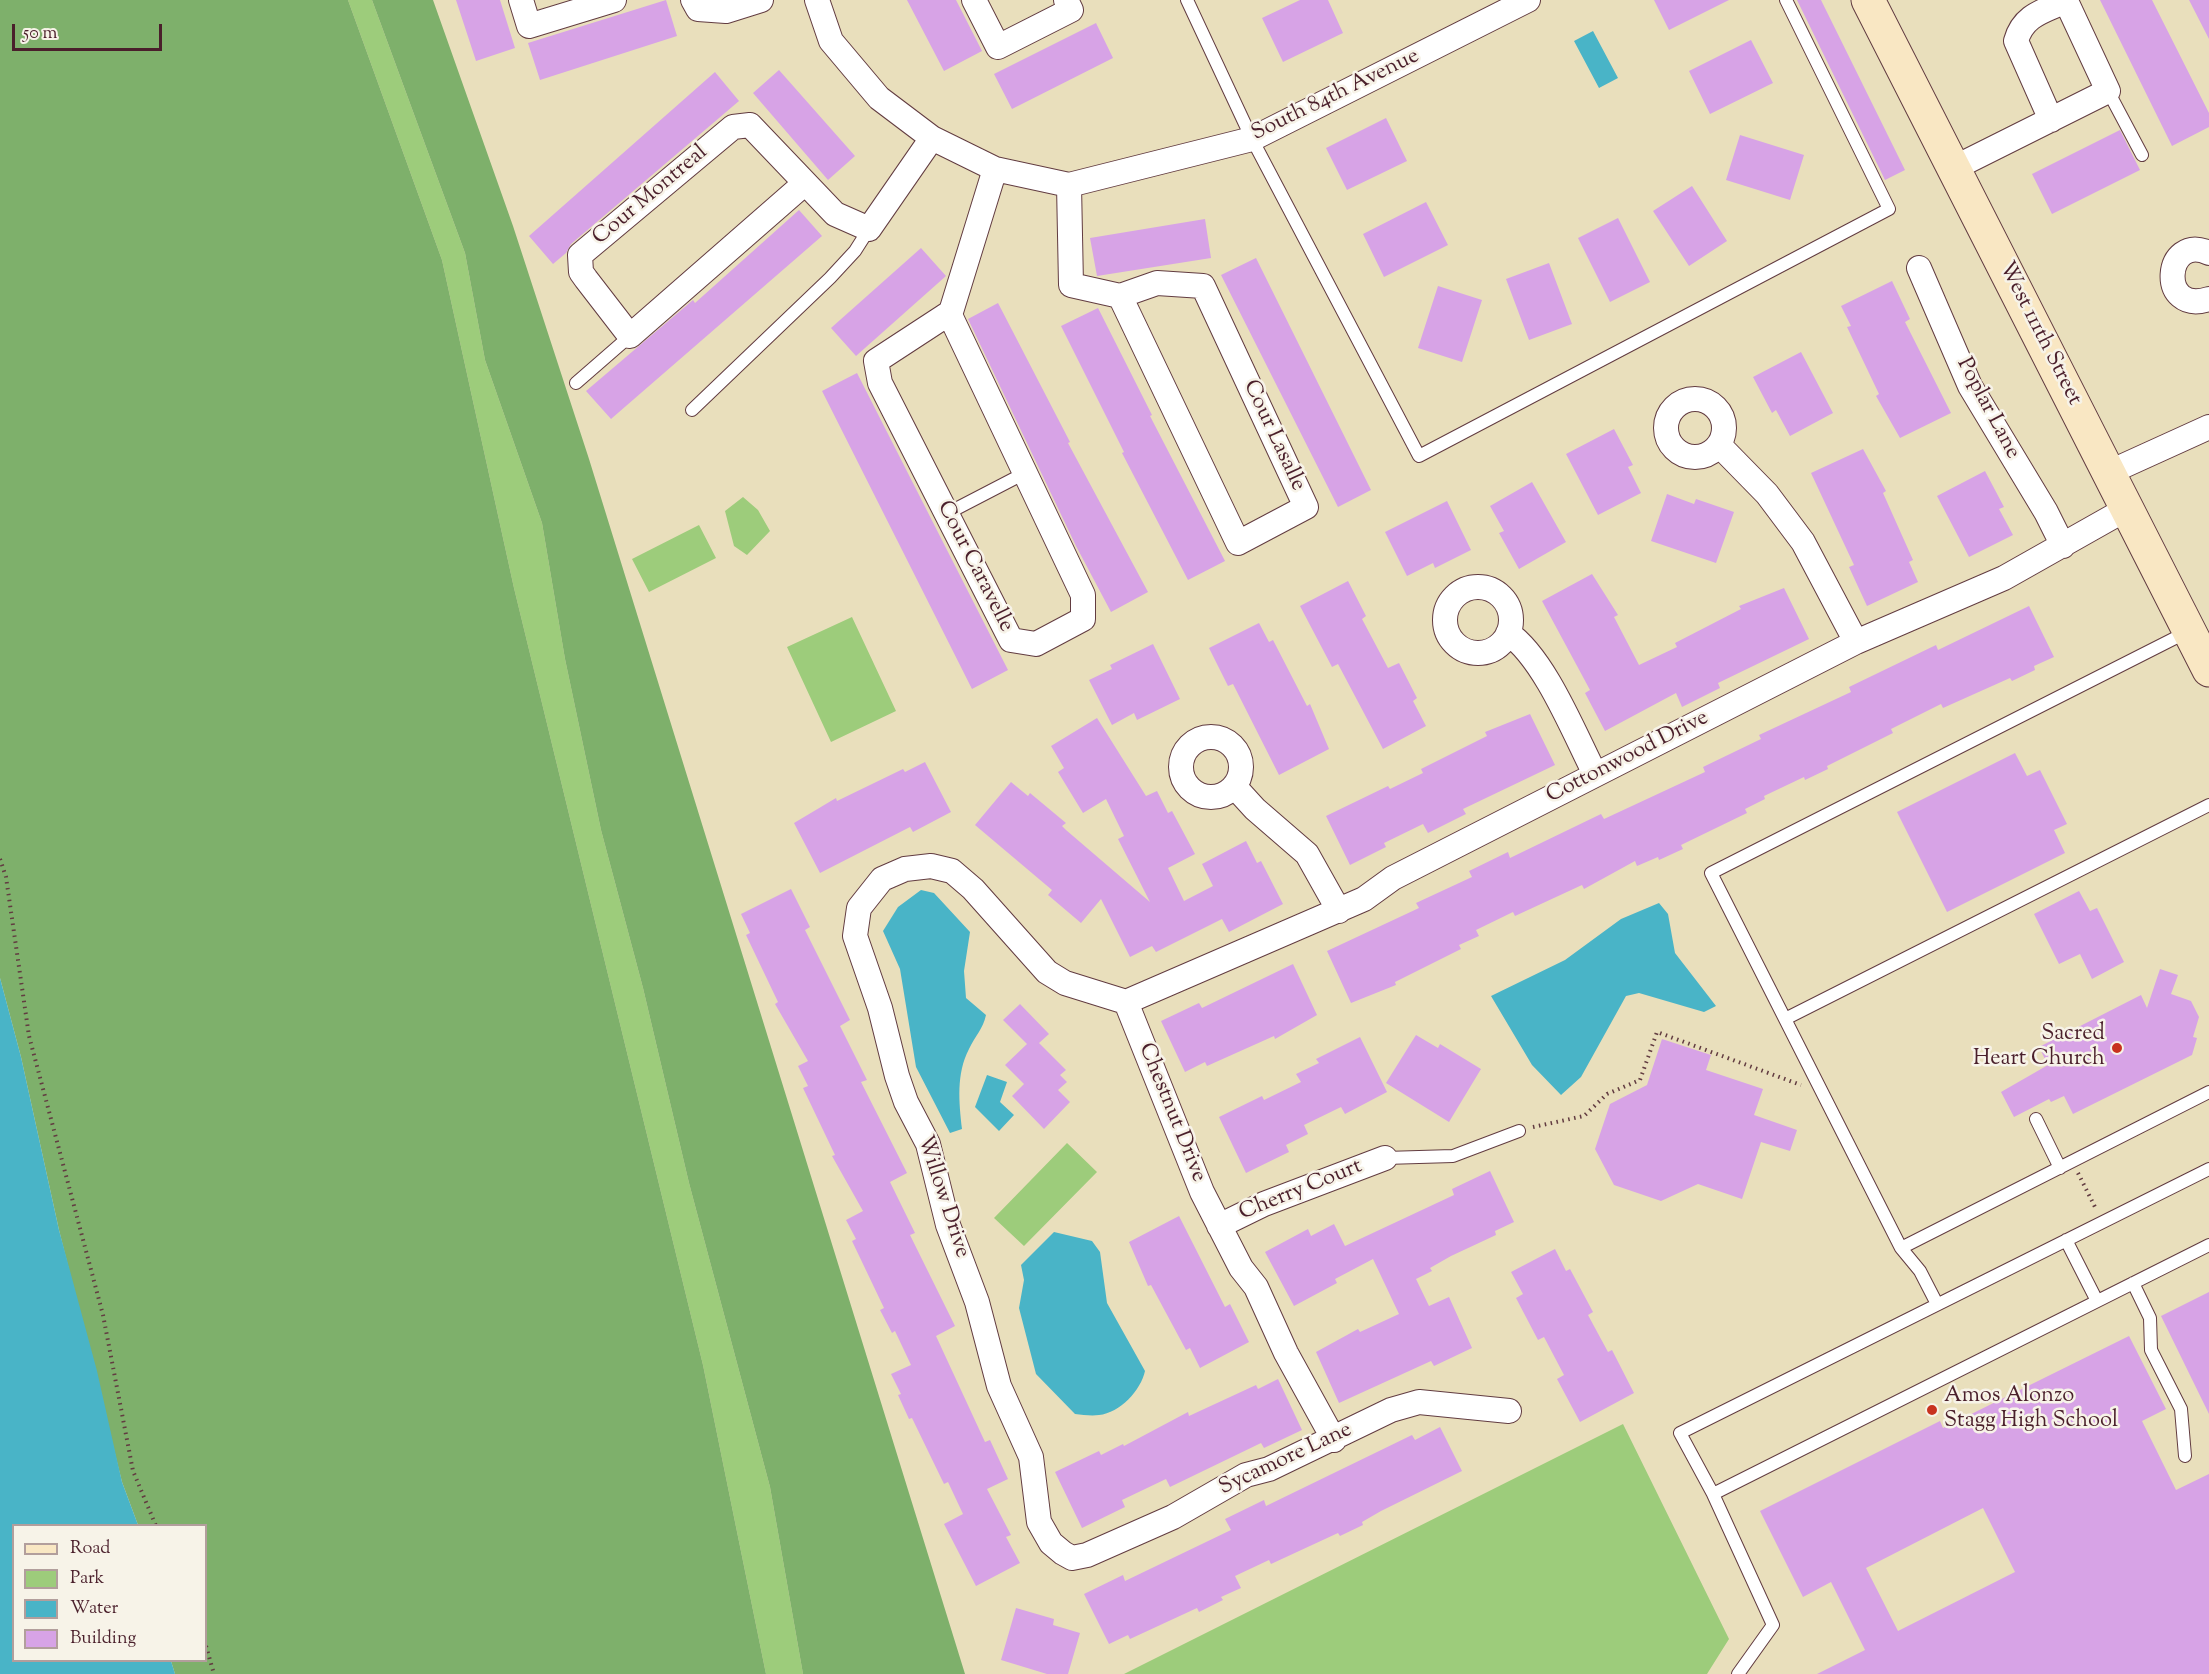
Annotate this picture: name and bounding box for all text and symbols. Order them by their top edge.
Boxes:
scale bar [15,12,165,50]
text: 50 m [23,21,57,47]
street label: South 84th Avenue [1248,44,1424,148]
street label: Cour Montreal [588,140,714,252]
street label: West 111th Street [1991,258,2087,410]
street label: Poplar Lane [1949,354,2025,464]
street label: Cour Lasalle [1236,376,1310,496]
street label: Cour Caravelle [930,497,1018,637]
street label: Cottonwood Drive [1543,706,1713,810]
place label: Sacred Heart Church [1973,1022,2105,1074]
street label: Chestnut Drive [1131,1040,1211,1186]
marker: Sacred Heart Church [2110,1041,2124,1055]
street label: Willow Drive [910,1133,974,1261]
street label: Cherry Court [1236,1154,1366,1228]
place label: Amos Alonzo Stagg High School [1944,1384,2118,1436]
marker: Amos Alonzo Stagg High School [1925,1403,1939,1417]
street label: Sycamore Lane [1215,1418,1357,1502]
legend [12,1524,207,1662]
text: Road [70,1536,110,1562]
text: Park [70,1566,104,1592]
text: Water [70,1596,118,1622]
text: Building [70,1626,136,1652]

